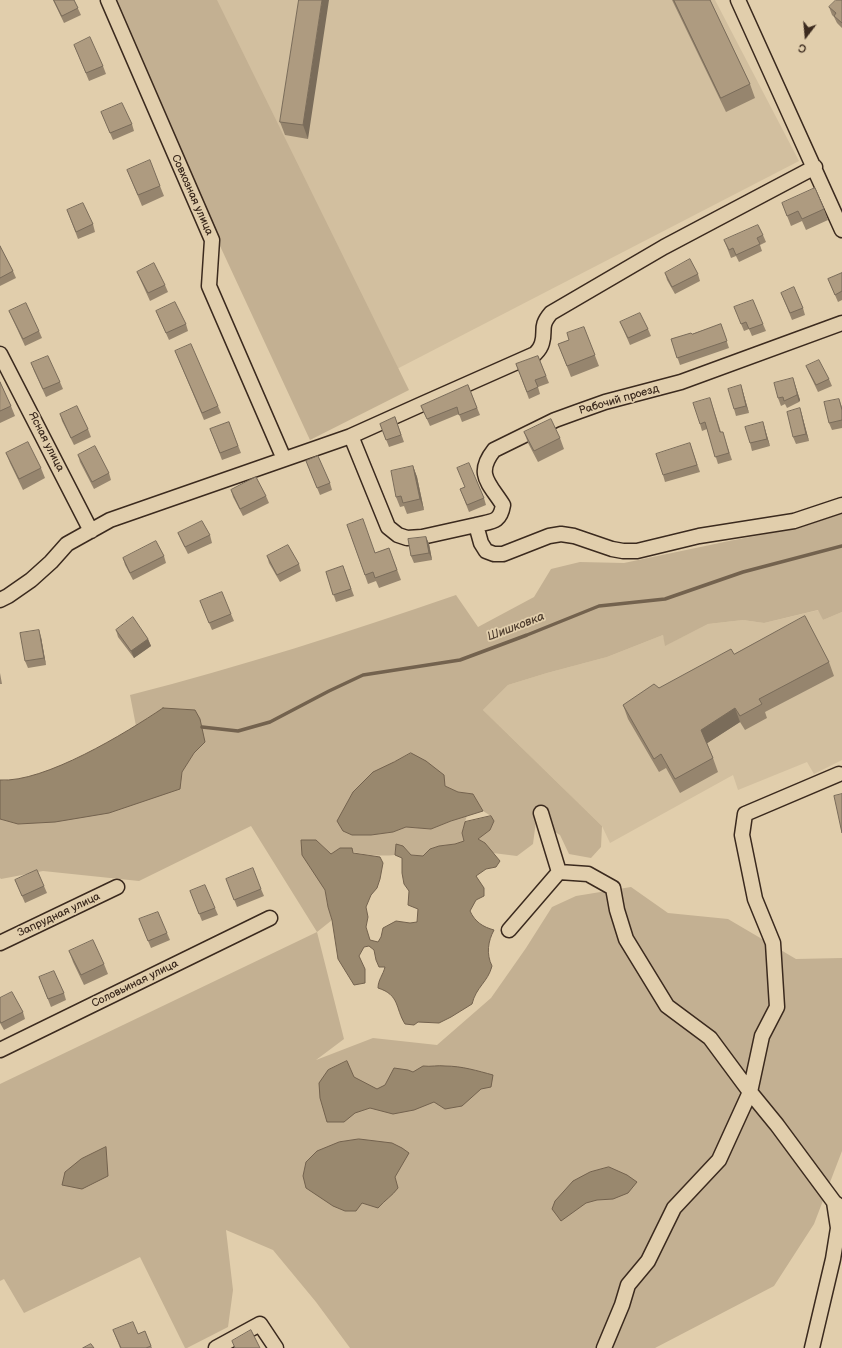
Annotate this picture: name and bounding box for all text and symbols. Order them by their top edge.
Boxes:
north arrow [786,16,826,56]
text: С [797,41,808,55]
street label: Совхозная улица [168,153,216,237]
street label: Рабочий проезд [577,382,661,418]
street label: Ясная улица [25,410,67,474]
water label: Шишковка [485,610,547,644]
street label: Запрудная улица [16,890,102,940]
street label: Соловьиная улица [90,957,180,1011]

